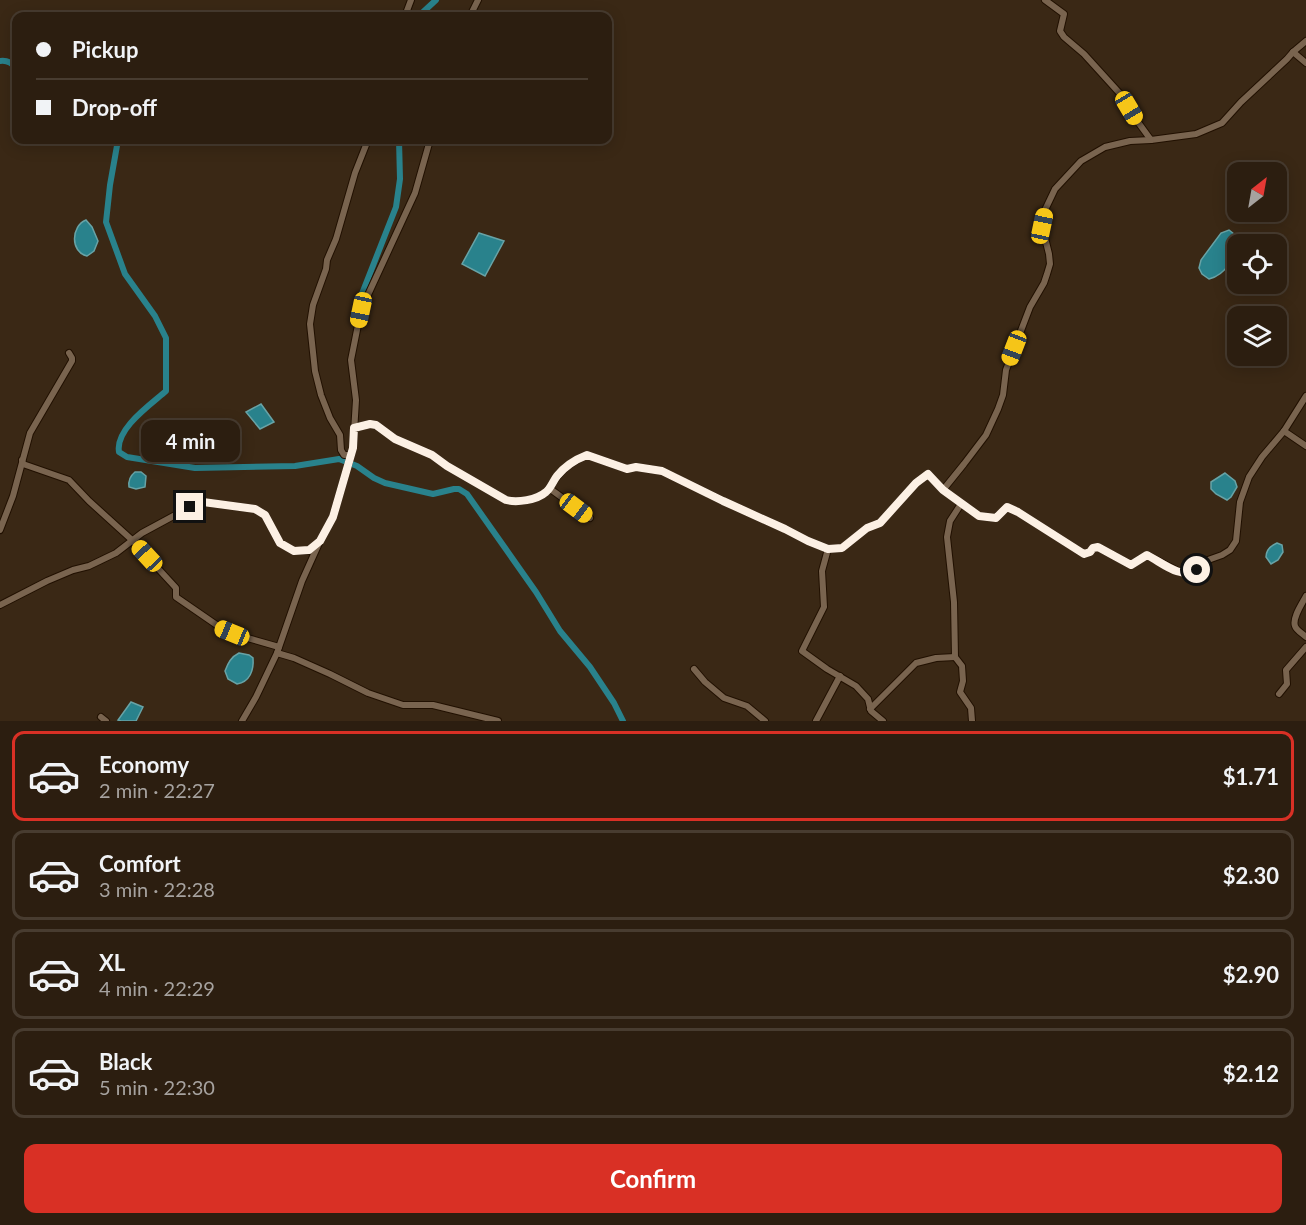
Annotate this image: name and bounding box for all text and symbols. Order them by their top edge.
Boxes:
text: Pickup [72,36,138,63]
car [1112,88,1146,128]
text: Drop-off [72,94,157,121]
north arrow [1227,162,1287,222]
map controls [1227,162,1287,366]
car [1029,207,1055,245]
button: locate [1227,234,1287,294]
car [348,291,374,329]
button: layers [1227,306,1287,366]
car [999,328,1029,368]
callout: 4 min [140,420,240,462]
text: 4 min [166,429,215,453]
car [556,490,596,526]
route end [176,493,203,520]
car [128,537,166,575]
route start [1183,556,1210,583]
car [212,618,252,648]
icon: car [27,749,81,803]
text: Economy [99,751,189,778]
text: $1.71 [1223,763,1279,790]
text: 2 min · 22:27 [99,778,215,802]
icon: car [27,848,81,902]
text: Comfort [99,850,181,877]
text: $2.30 [1223,862,1279,889]
text: 3 min · 22:28 [99,877,215,901]
icon: car [27,947,81,1001]
text: XL [99,949,125,976]
text: $2.90 [1223,961,1279,988]
text: 4 min · 22:29 [99,976,215,1000]
icon: car [27,1046,81,1100]
text: Black [99,1048,152,1075]
text: $2.12 [1223,1060,1279,1087]
text: 5 min · 22:30 [99,1075,215,1099]
button: Confirm [24,1144,1282,1213]

